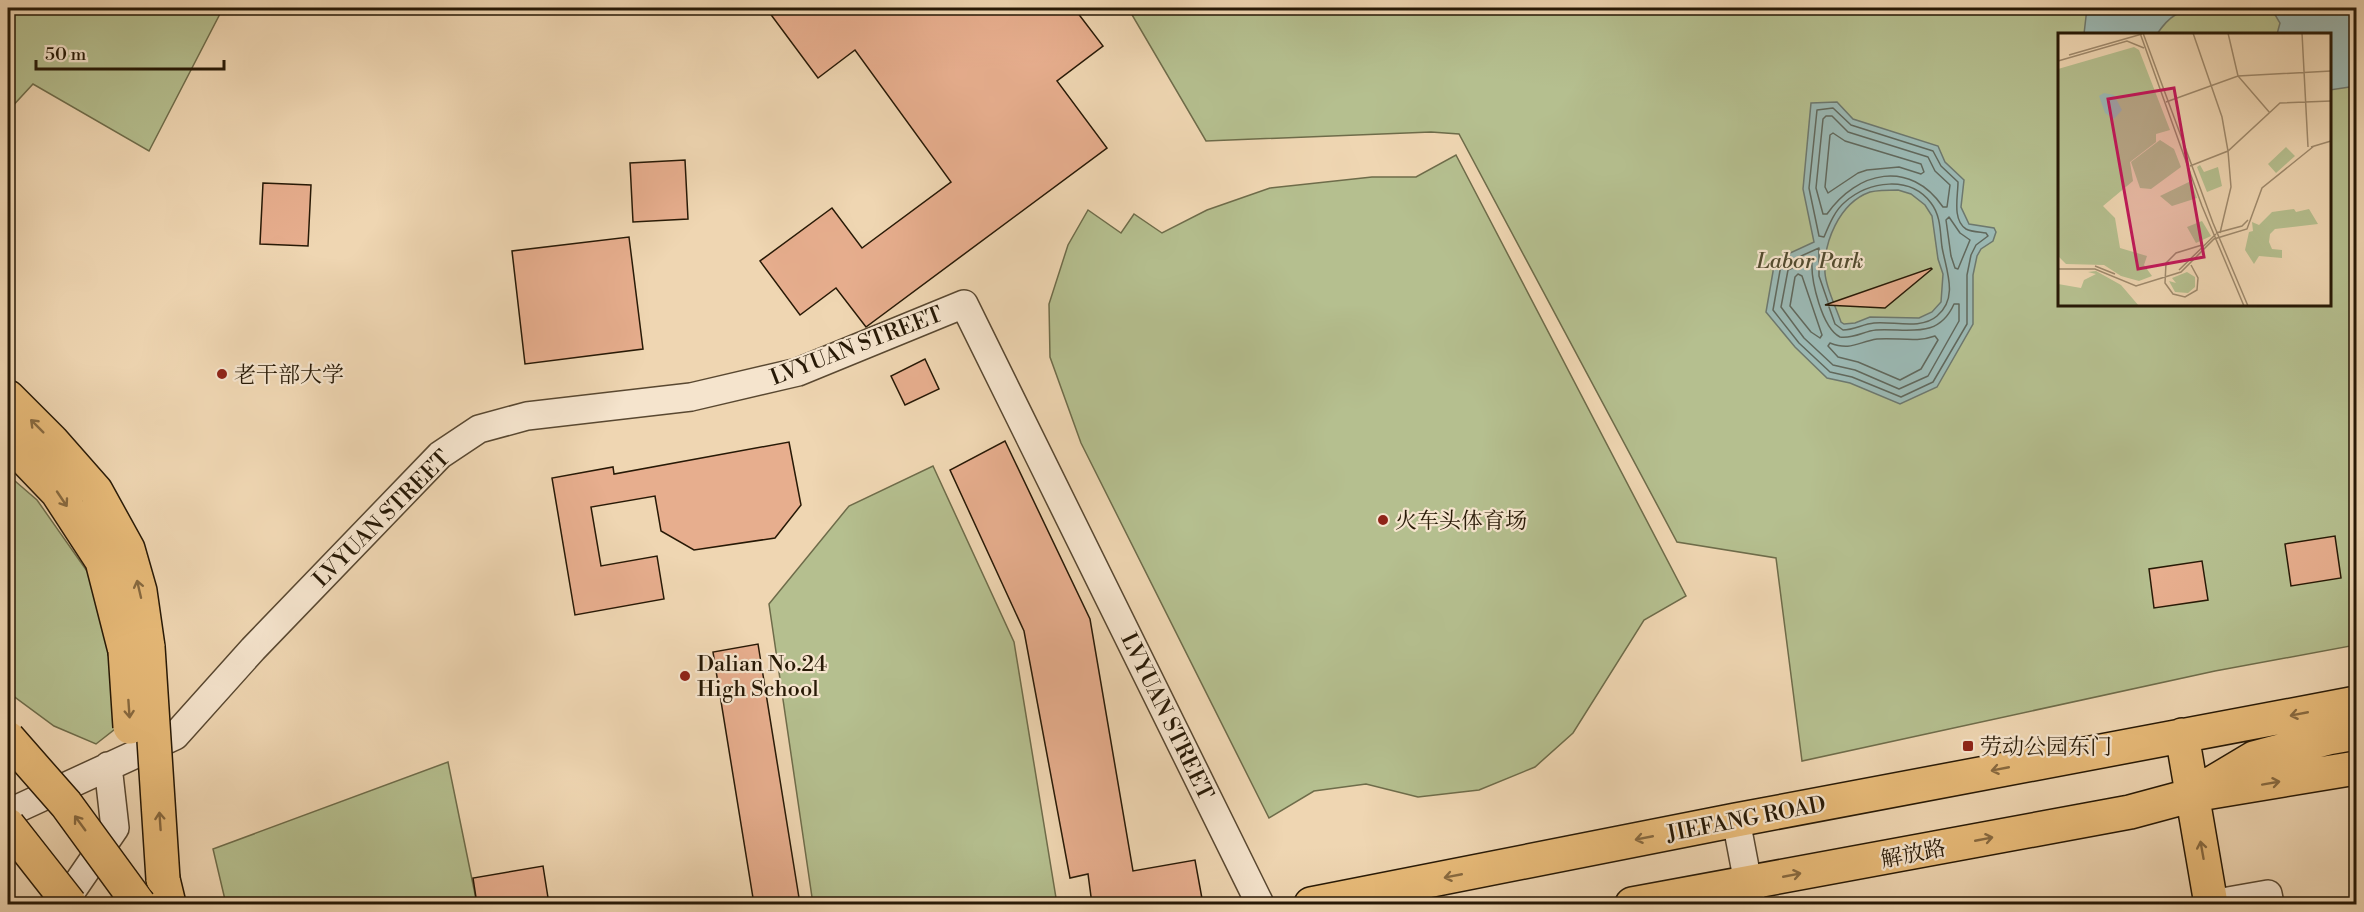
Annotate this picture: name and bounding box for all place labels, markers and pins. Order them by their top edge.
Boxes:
place label: 老干部大学 [234,362,344,389]
marker: 老干部大学 [215,367,229,381]
place label: 火车头体育场 [1395,508,1527,535]
marker: 火车头体育场 [1376,513,1390,527]
place label: Dalian No.24 High School [697,651,827,703]
marker: Dalian No.24 High School [678,669,692,683]
place label: 劳动公园东门 [1980,734,2112,761]
marker: 劳动公园东门 [1961,739,1975,753]

